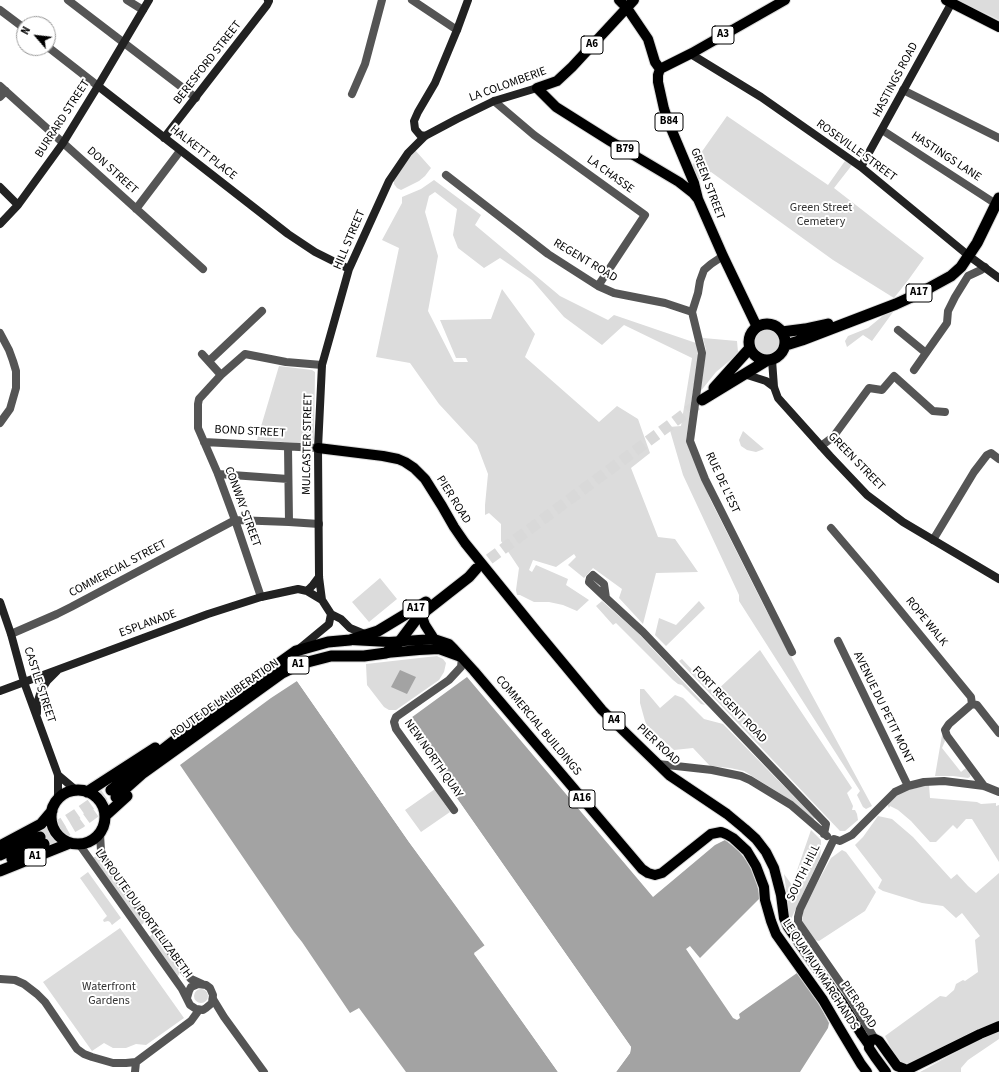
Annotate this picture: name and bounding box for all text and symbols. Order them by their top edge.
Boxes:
north arrow [16,16,56,56]
street label: BERESFORD STREET [171,18,245,108]
text: N [18,24,34,37]
road number: A3 [712,26,734,44]
road number: A6 [581,36,603,54]
street label: HASTINGS ROAD [870,40,922,120]
street label: LA COLOMBERIE [467,64,549,106]
street label: BURRARD STREET [32,77,94,161]
road number: B84 [655,113,683,131]
street label: ROSEVILLE STREET [813,117,899,185]
street label: HALKETT PLACE [167,122,239,184]
street label: HASTINGS LANE [908,129,984,185]
road number: B79 [611,141,639,159]
street label: DON STREET [83,144,141,198]
street label: GREEN STREET [687,146,727,222]
street label: LA CHASSE [584,153,636,197]
park label: Green Street Cemetery [790,201,852,229]
street label: HILL STREET [331,208,369,272]
street label: REGENT ROAD [550,236,620,286]
road number: A17 [906,284,932,302]
street label: MULCASTER STREET [300,393,316,495]
street label: BOND STREET [214,423,286,441]
street label: GREEN STREET [825,430,887,494]
street label: RUE DE L'EST [702,450,742,516]
street label: CONWAY STREET [221,465,263,549]
street label: PIER ROAD [433,473,473,527]
street label: COMMERCIAL STREET [67,537,169,601]
street label: ROPE WALK [902,595,950,649]
road number: A17 [403,600,429,618]
street label: ESPLANADE [117,607,179,641]
street label: CASTLE STREET [20,645,58,725]
street label: AVENUE DU PETIT MONT [850,650,916,766]
street label: ROUTE DE LA LIBERATION [168,656,282,742]
road number: A1 [287,656,309,674]
street label: FORT REGENT ROAD [689,664,769,746]
street label: COMMERCIAL BUILDINGS [492,673,584,779]
road number: A4 [603,712,625,730]
street label: NEW NORTH QUAY [401,717,465,801]
street label: PIER ROAD [633,721,683,769]
road number: A16 [569,790,595,808]
street label: SOUTH HILL [784,842,824,904]
street label: LA ROUTE DU PORT ELIZABETH [91,847,195,981]
road number: A1 [24,848,46,866]
street label: LE QUAI AUX MARCHANDS [779,917,861,1033]
street label: PIER ROAD [837,979,879,1031]
park label: Waterfront Gardens [82,980,136,1008]

